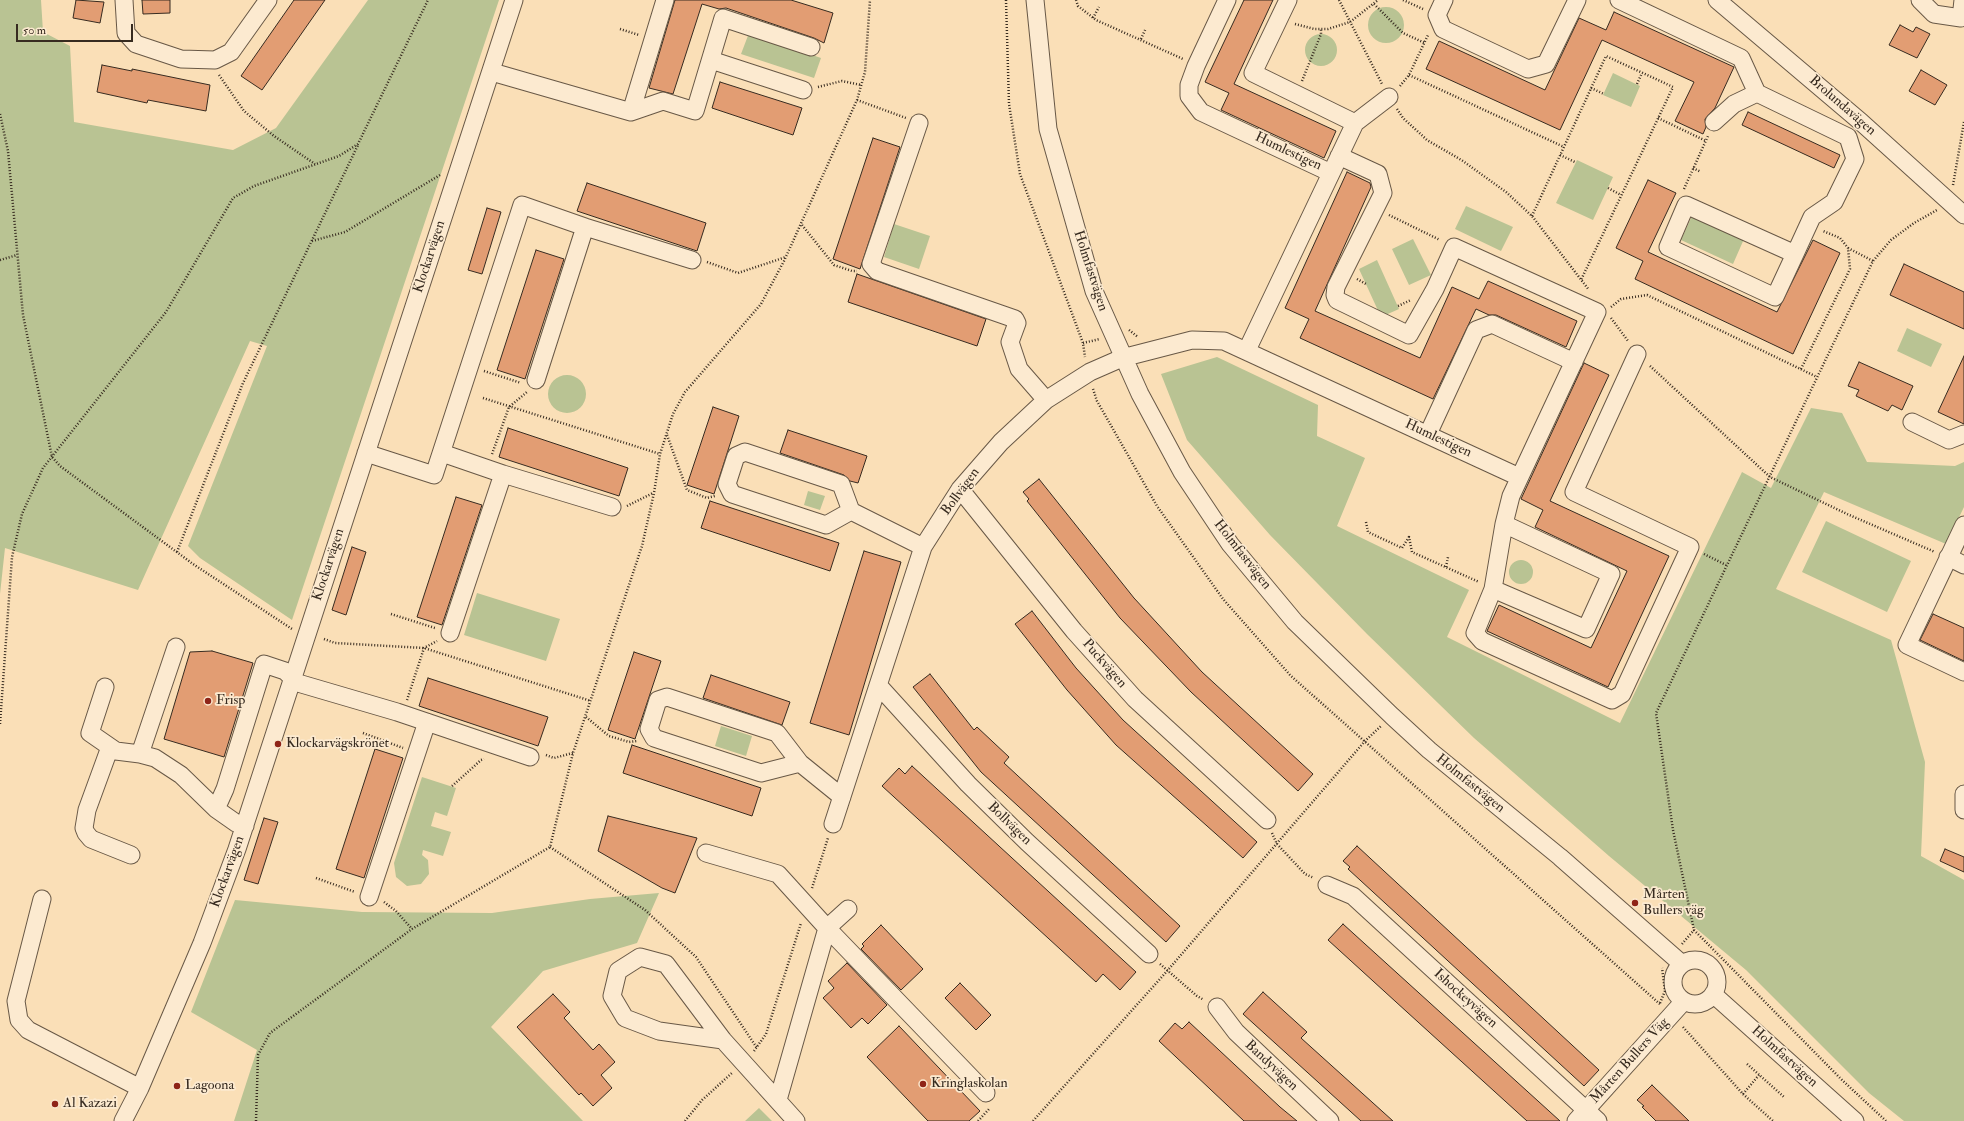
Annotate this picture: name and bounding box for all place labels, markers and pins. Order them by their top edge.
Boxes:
place label: Frisp [216,693,245,709]
marker: Frisp [203,696,213,706]
place label: Klockarvägskrönet [286,736,389,752]
marker: Klockarvägskrönet [273,739,283,749]
place label: Mårten Bullers väg [1643,887,1704,920]
marker: Mårten Bullers väg [1630,898,1640,908]
place label: Kringlaskolan [931,1076,1008,1092]
place label: Lagoona [185,1078,234,1094]
marker: Kringlaskolan [918,1079,928,1089]
marker: Lagoona [172,1081,182,1091]
place label: Al Kazazi [63,1096,117,1112]
marker: Al Kazazi [50,1099,60,1109]

